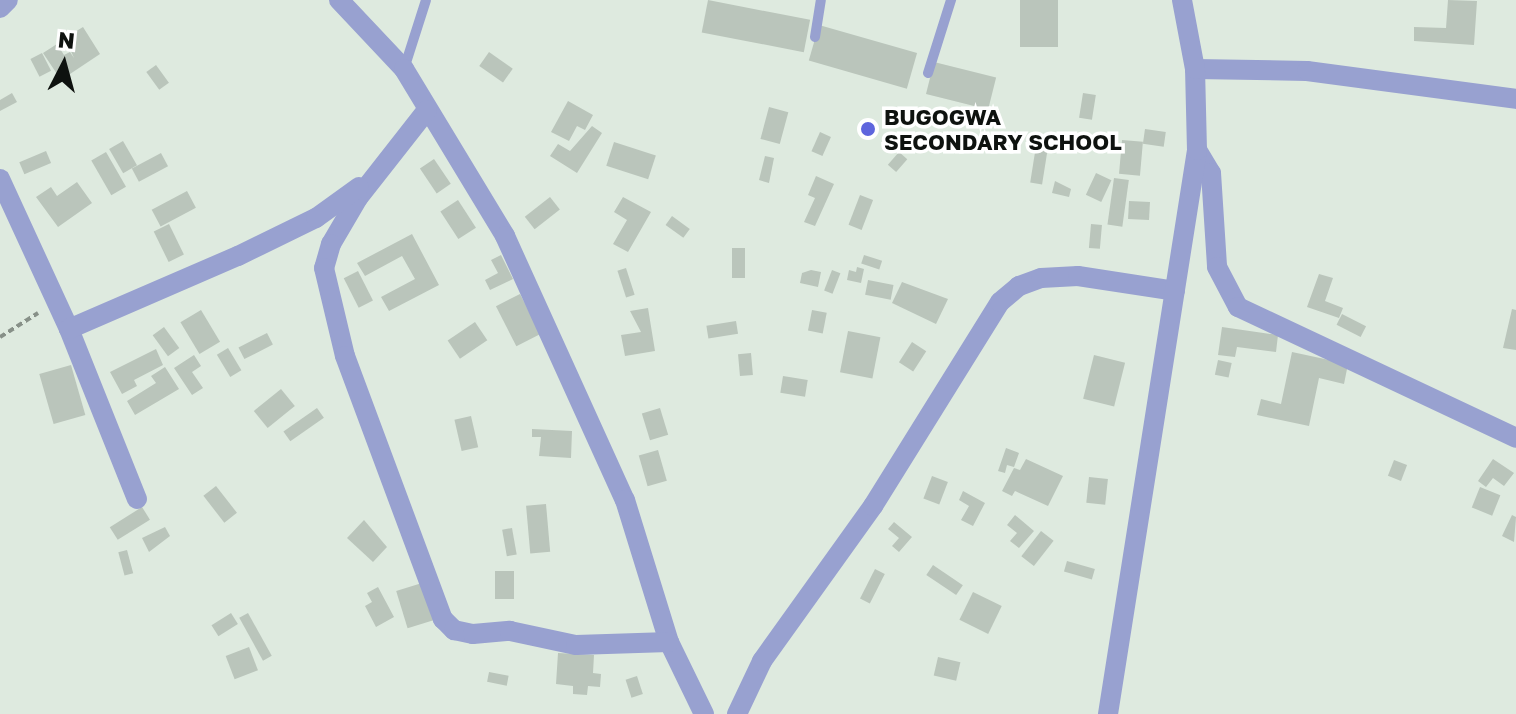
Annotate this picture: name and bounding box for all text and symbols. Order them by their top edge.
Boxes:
north arrow [24,24,104,104]
text: N [57,25,76,54]
place label: BUGOGWA SECONDARY SCHOOL [884,103,1122,154]
marker: BUGOGWA SECONDARY SCHOOL [859,120,877,138]

